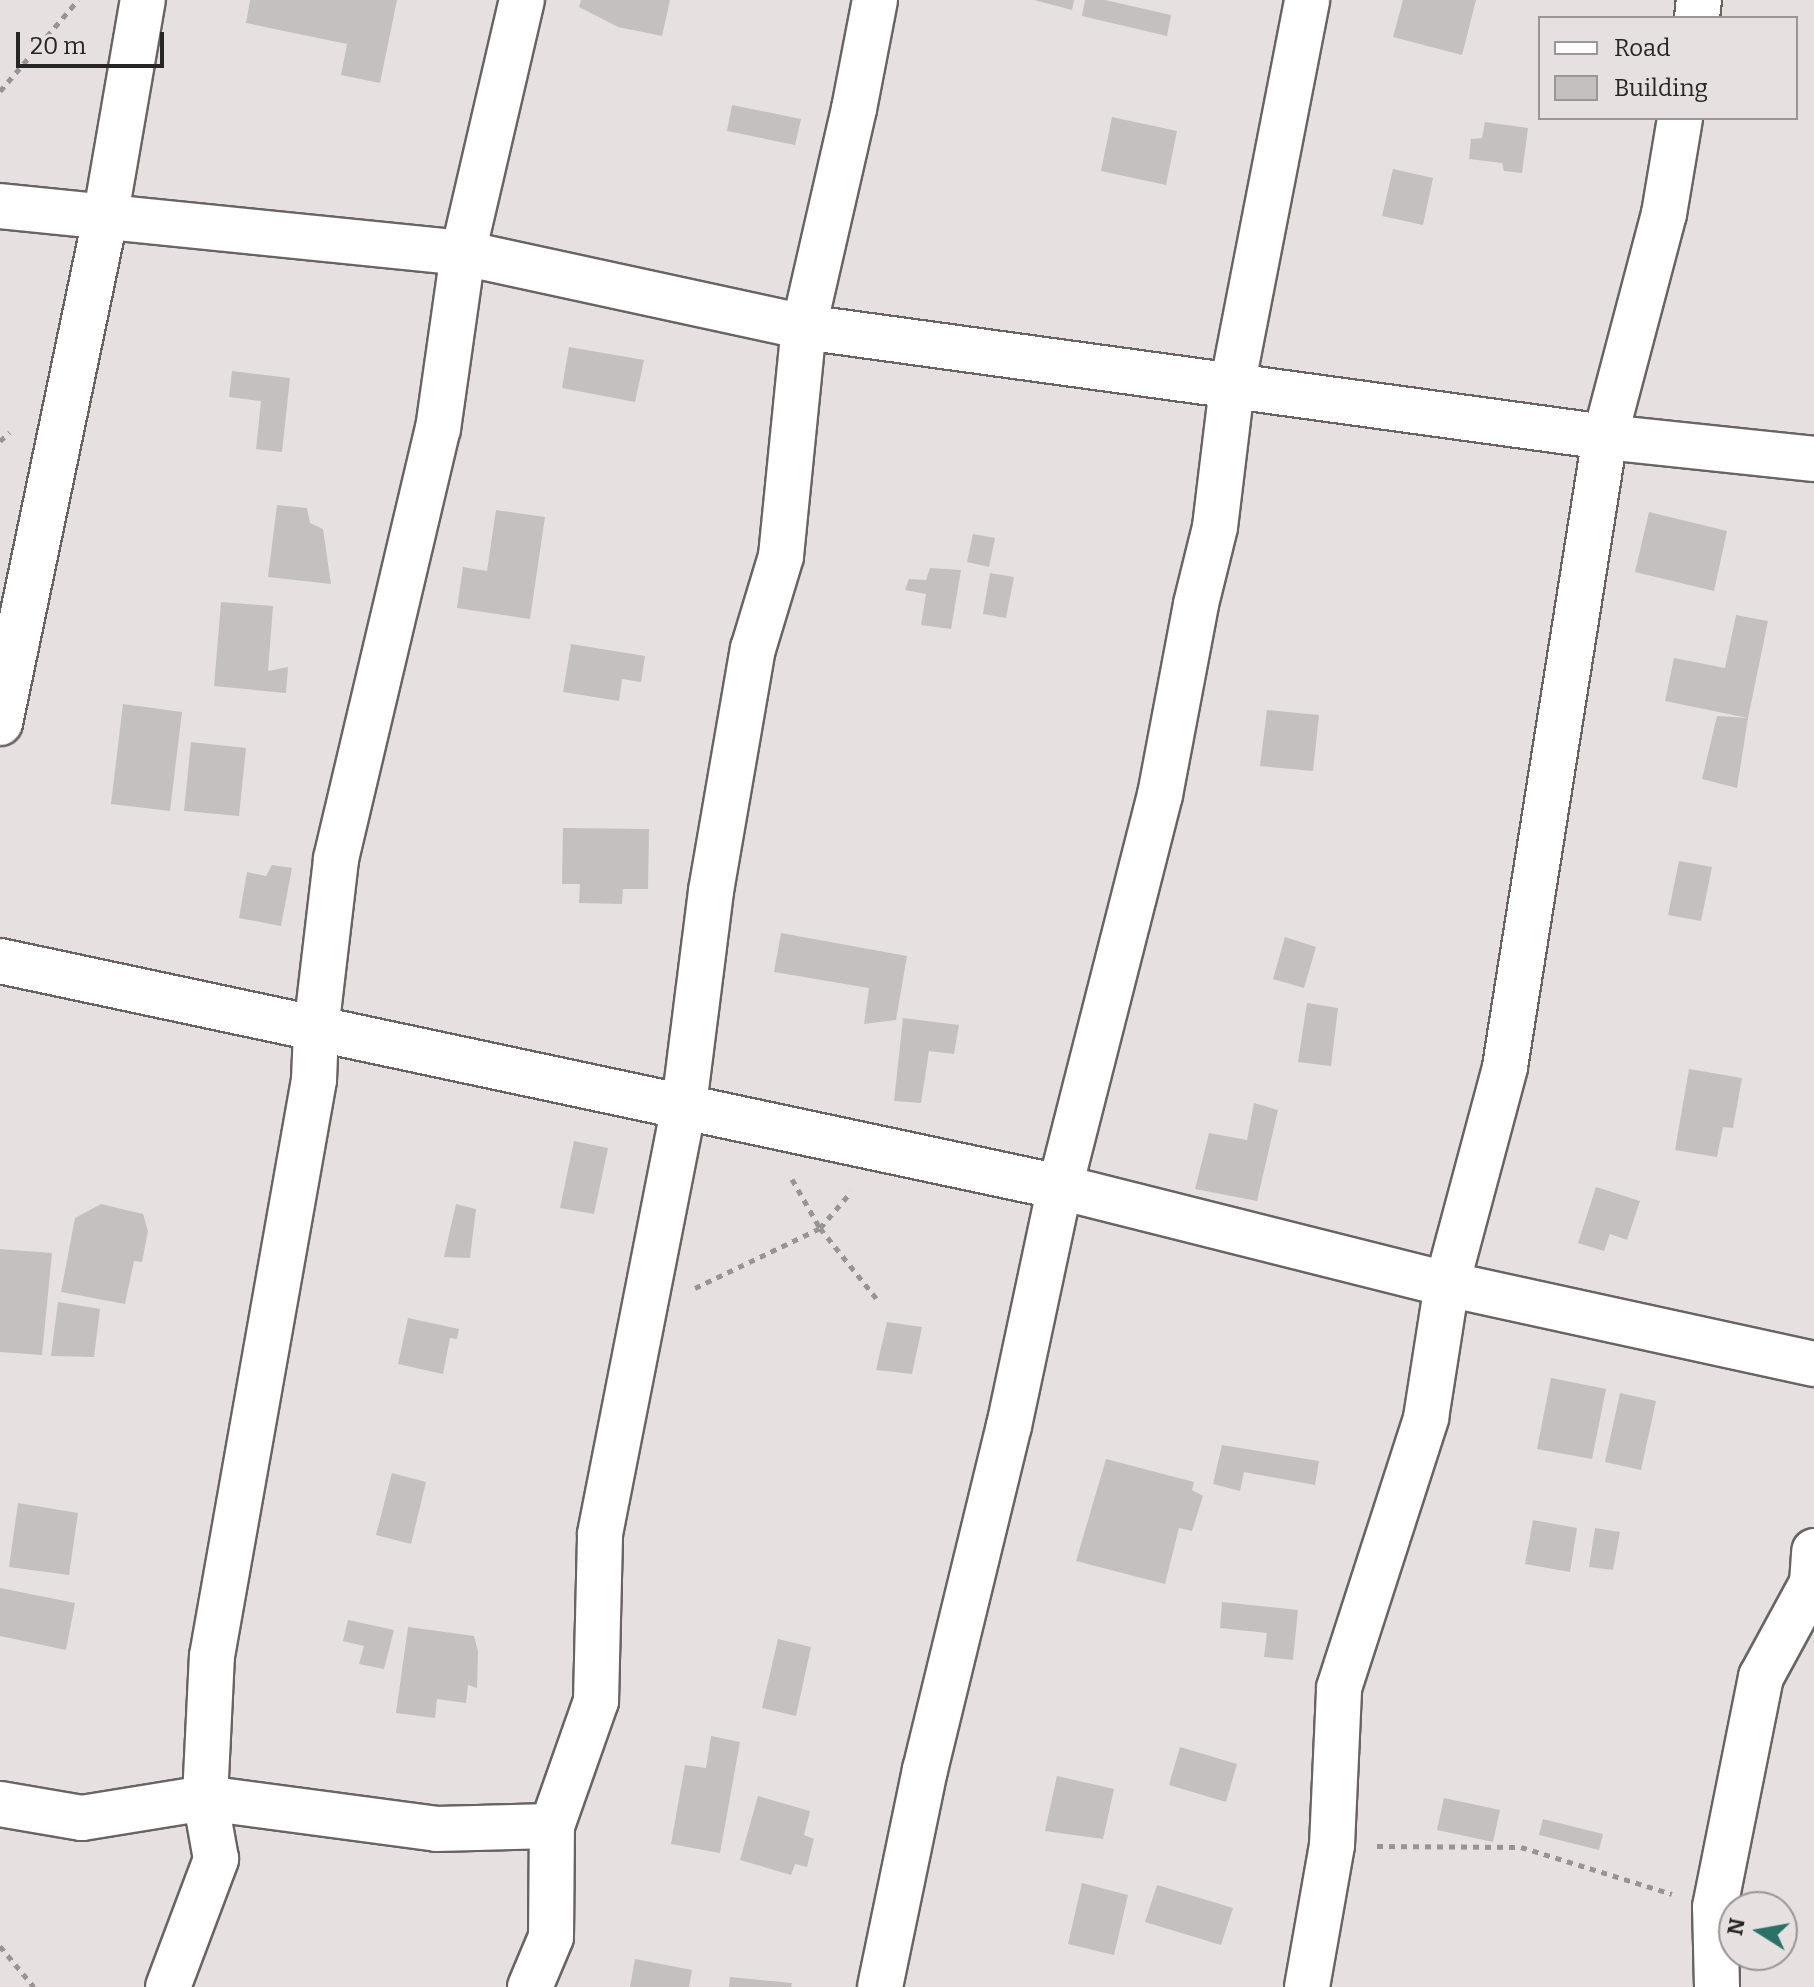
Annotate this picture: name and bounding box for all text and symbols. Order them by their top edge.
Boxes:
scale bar [20,16,168,66]
legend [1538,16,1798,120]
text: 20 m [30,32,86,60]
text: Road [1614,34,1670,62]
text: Building [1614,74,1708,102]
north arrow [1718,1891,1798,1971]
text: N [1721,1916,1751,1938]

